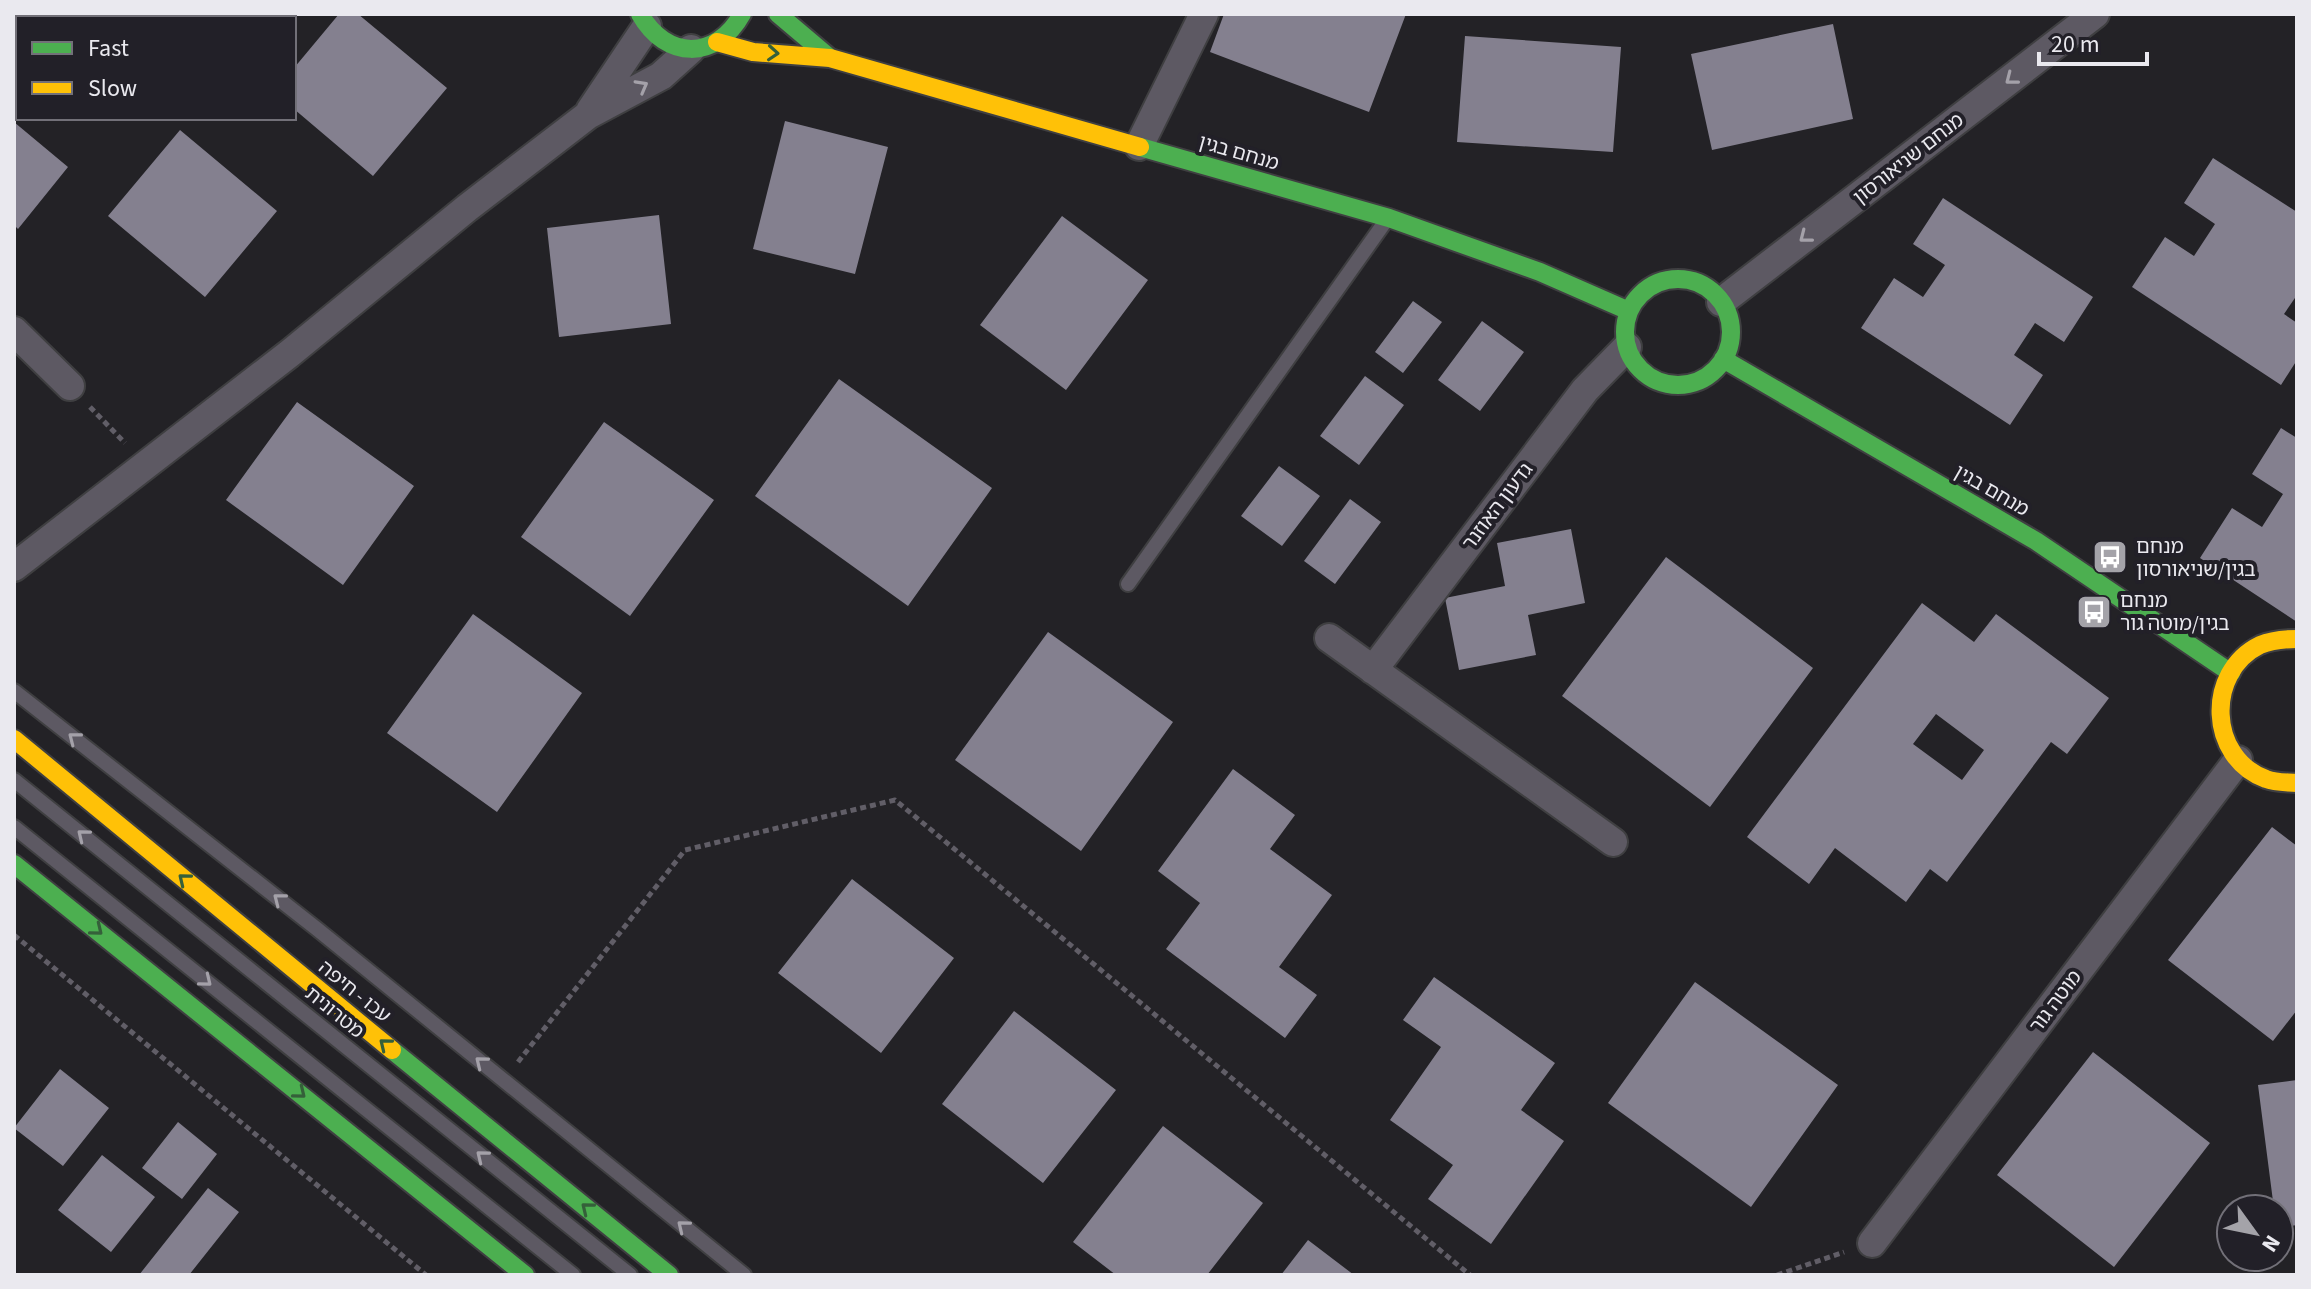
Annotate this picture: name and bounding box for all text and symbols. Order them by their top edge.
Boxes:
legend [16,16,296,120]
scale bar [2039,16,2147,66]
text: 20 m [2051,27,2100,62]
text: Fast [88,31,129,66]
one-way arrow [767,44,780,61]
one-way arrow [2005,69,2020,83]
text: Slow [88,71,137,106]
one-way arrow [633,80,648,96]
street label: מנחם שניאורסון [1847,107,1970,211]
street label: מנחם בגין [1195,128,1282,178]
one-way arrow [1799,228,1814,242]
street label: גדעון האוזנר [1456,457,1540,556]
street label: מנחם בגין [1949,458,2034,524]
place label: מנחם בגין/שניאורסון [2136,533,2256,584]
bus stop icon: מנחם בגין/שניאורסון [2091,538,2129,576]
place label: מנחם בגין/מוטה גור [2120,587,2230,638]
bus stop icon: מנחם בגין/מוטה גור [2075,593,2113,631]
one-way arrow [68,734,83,748]
one-way arrow [77,831,92,845]
one-way arrow [179,874,193,889]
one-way arrow [273,894,288,908]
one-way arrow [88,921,103,935]
street label: עכו - חיפה [312,954,396,1030]
street label: מוטה גור [2023,964,2089,1039]
one-way arrow [197,971,212,985]
street label: מטרונית [299,980,370,1045]
one-way arrow [380,1039,394,1054]
one-way arrow [476,1057,490,1072]
one-way arrow [291,1083,305,1098]
one-way arrow [477,1151,491,1166]
north arrow [2215,1193,2295,1273]
one-way arrow [581,1204,596,1218]
one-way arrow [678,1221,692,1236]
text: N [2254,1228,2288,1258]

